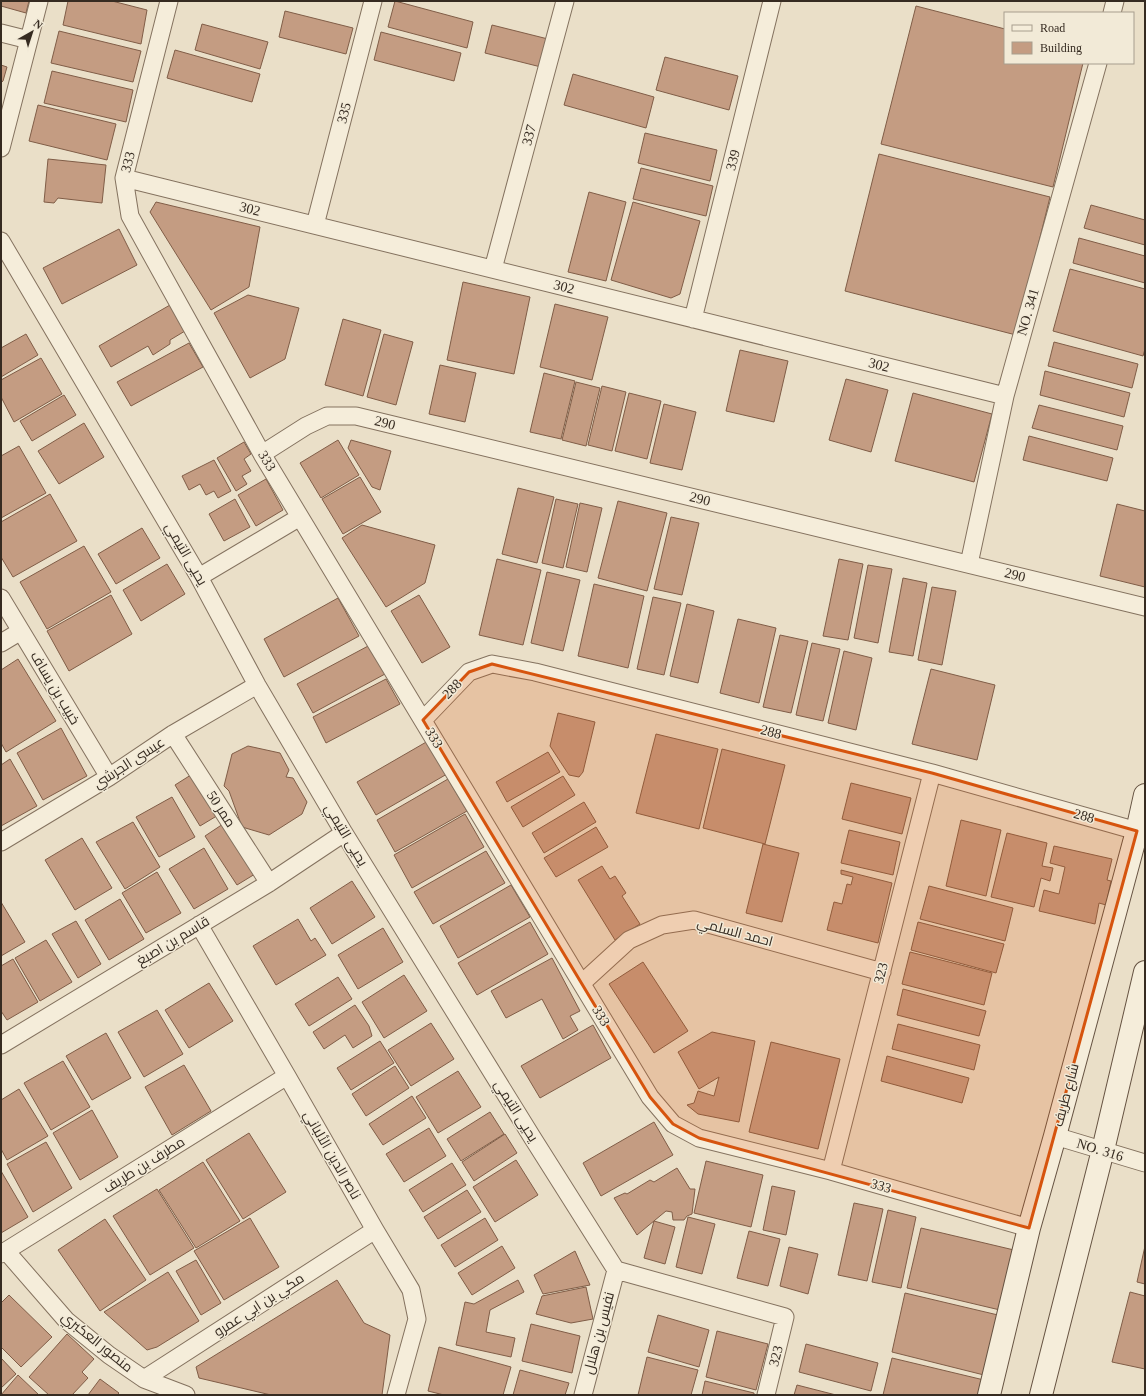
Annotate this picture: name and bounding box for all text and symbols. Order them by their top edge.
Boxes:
north arrow [12,12,52,52]
legend [1004,12,1134,64]
text: N [31,17,45,31]
text: Road [1040,21,1065,35]
text: Building [1040,41,1082,55]
street label: 335 [334,101,354,125]
street label: 337 [519,123,539,147]
street label: 339 [723,148,743,172]
street label: 333 [118,150,138,174]
street label: 302 [238,199,262,219]
street label: 302 [552,277,576,297]
street label: NO. 341 [1014,287,1042,337]
street label: 302 [867,355,891,375]
street label: 290 [373,413,397,433]
street label: 333 [255,448,279,474]
street label: 290 [688,489,712,509]
street label: يحيى التيمي [159,520,210,590]
street label: 290 [1003,565,1027,585]
street label: خبيب بن يساف [27,649,83,727]
street label: 288 [439,676,465,702]
street label: 288 [759,722,783,742]
street label: 333 [422,725,446,751]
street label: عيسى الجرشي [91,734,169,794]
street label: ممر 50 [204,788,238,830]
street label: يحيى التيمي [318,801,371,871]
street label: 288 [1072,806,1096,826]
street label: قاسم بن اصبغ [134,913,213,970]
street label: احمد السلمي [694,915,774,953]
street label: 323 [871,961,891,985]
street label: 333 [589,1003,613,1029]
street label: شارع طريف [1050,1062,1083,1129]
street label: يحيى التيمي [488,1077,541,1147]
street label: ناصر الدين الألباني [297,1108,363,1204]
street label: مطرف بن طريف [101,1134,187,1196]
street label: NO. 316 [1075,1136,1125,1164]
street label: 333 [869,1176,893,1196]
street label: مكي بن ابي عمرو [211,1270,309,1343]
street label: نفيس بن هلال [581,1290,618,1376]
street label: منصور العكبري [56,1309,135,1378]
street label: 323 [766,1344,786,1368]

